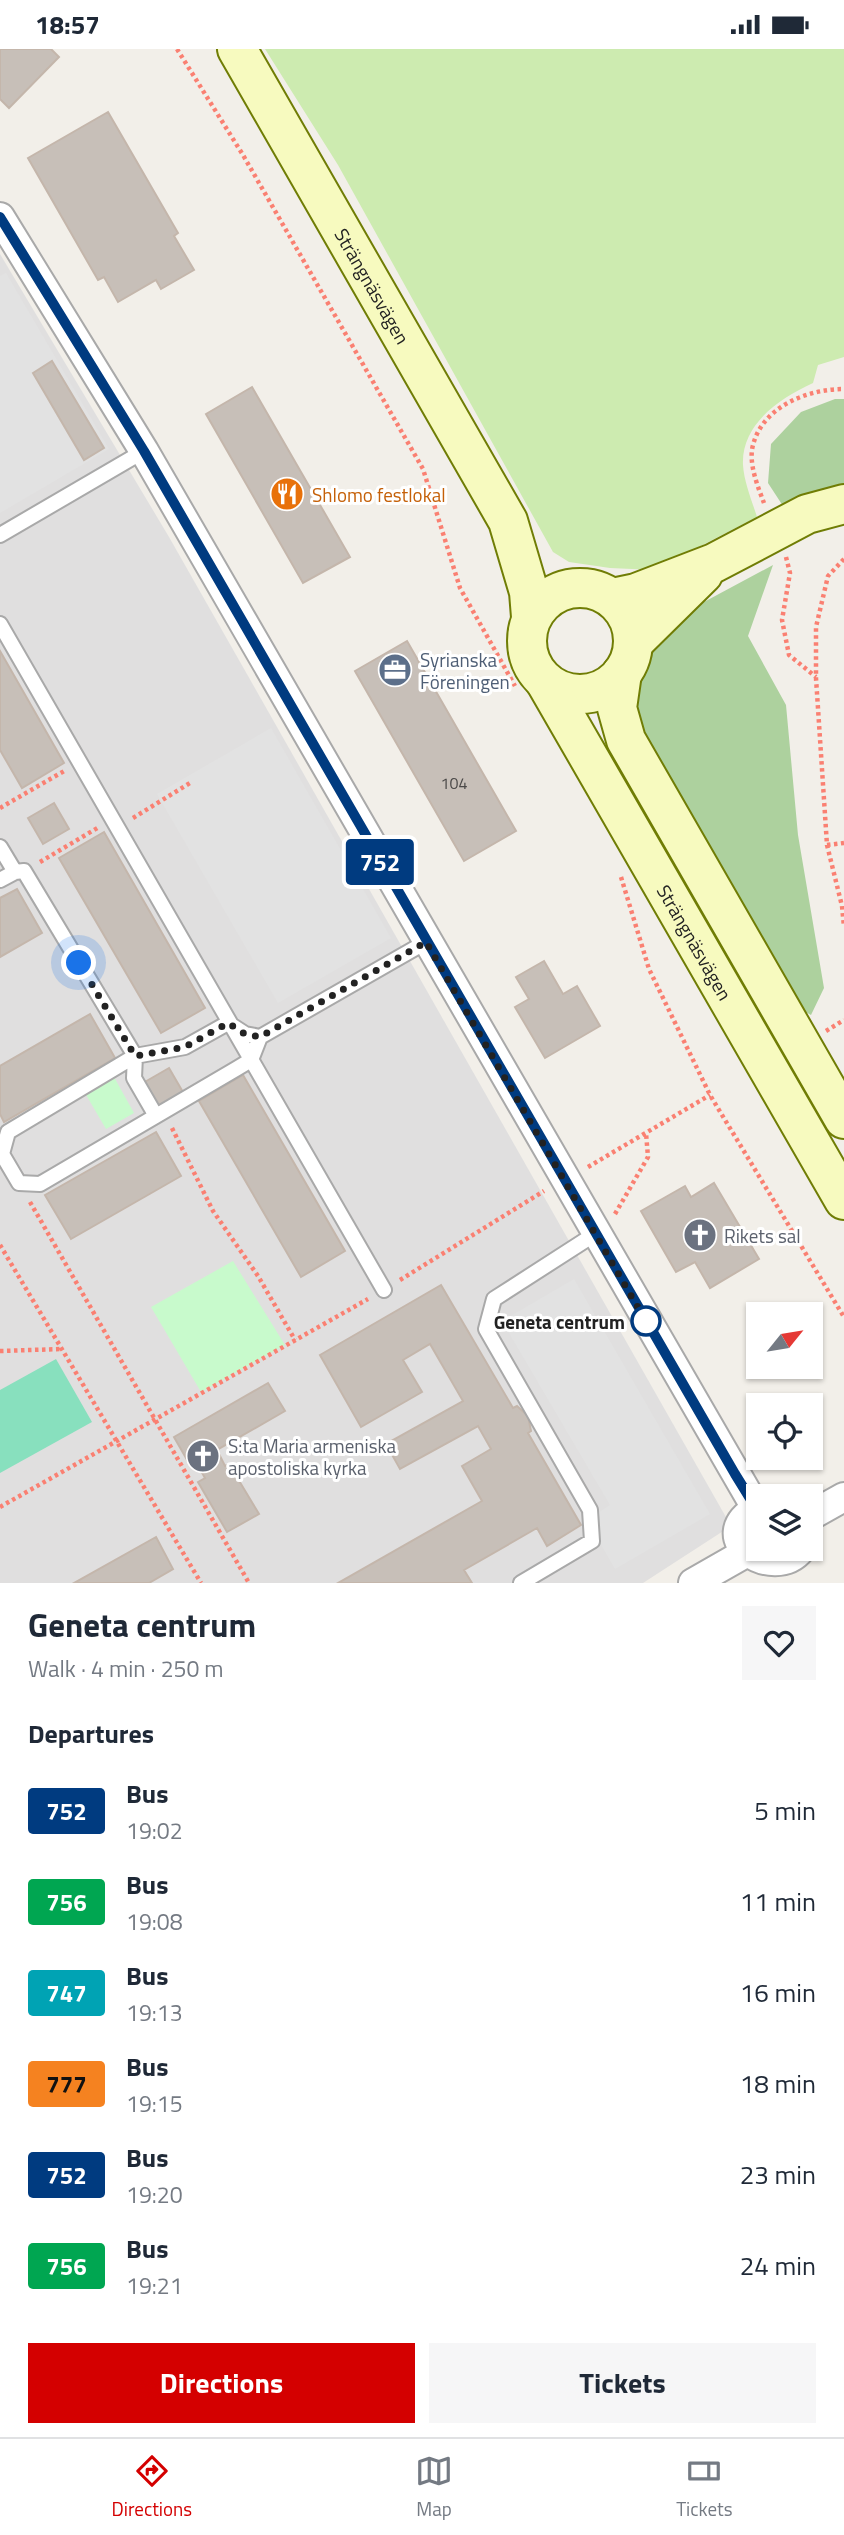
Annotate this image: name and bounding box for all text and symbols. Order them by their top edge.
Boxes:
text: 18:57 [35,5,100,44]
street label: Strängnäsvägen [328,222,418,349]
restaurant icon: Shlomo festlokal [268,475,306,513]
place label: Shlomo festlokal [312,480,446,509]
place label: Syrianska Föreningen [420,645,510,696]
office icon: Syrianska Föreningen [376,651,414,689]
house number: 104 [441,771,467,795]
line badge: 752 [340,839,420,885]
text: 752 [360,844,400,880]
street label: Strängnäsvägen [650,879,740,1005]
your location [61,945,96,980]
church icon: Rikets sal [681,1216,719,1254]
place label: Rikets sal [724,1221,801,1250]
north arrow [746,1302,822,1379]
map controls [746,1302,823,1561]
marker: Geneta centrum [631,1306,661,1336]
place label: Geneta centrum [494,1307,625,1336]
button: locate [746,1393,823,1470]
place label: S:ta Maria armeniska apostoliska kyrka [228,1431,397,1482]
church icon: S:ta Maria armeniska apostoliska kyrka [184,1437,222,1475]
button: layers [746,1484,823,1561]
text: Geneta centrum [28,1600,256,1650]
button: heart [742,1606,816,1680]
text: Walk · 4 min · 250 m [28,1651,224,1686]
text: Departures [28,1714,154,1753]
text: Bus [126,1774,168,1813]
text: 5 min [754,1791,816,1830]
text: 752 [46,1793,87,1829]
text: 19:02 [126,1813,183,1848]
text: Bus [126,1865,168,1904]
text: 11 min [740,1882,816,1921]
text: 756 [46,1884,87,1920]
text: 19:08 [126,1904,183,1939]
text: Bus [126,1956,168,1995]
text: 16 min [740,1973,816,2012]
text: 747 [46,1975,87,2011]
text: 19:13 [126,1995,183,2030]
text: Bus [126,2047,168,2086]
text: 18 min [740,2064,816,2103]
text: 777 [46,2066,87,2102]
text: 19:15 [126,2086,183,2121]
text: Bus [126,2138,168,2177]
text: 23 min [740,2155,816,2194]
text: 752 [46,2157,87,2193]
text: 19:20 [126,2177,183,2212]
text: Bus [126,2229,168,2268]
text: 24 min [740,2246,816,2285]
text: 756 [46,2248,87,2284]
text: 19:21 [126,2268,183,2303]
button: Directions [28,2343,415,2423]
button: Tickets [429,2343,816,2423]
tab: Directions [112,2452,192,2523]
tab: Map [415,2452,453,2523]
tab: Tickets [676,2452,732,2523]

